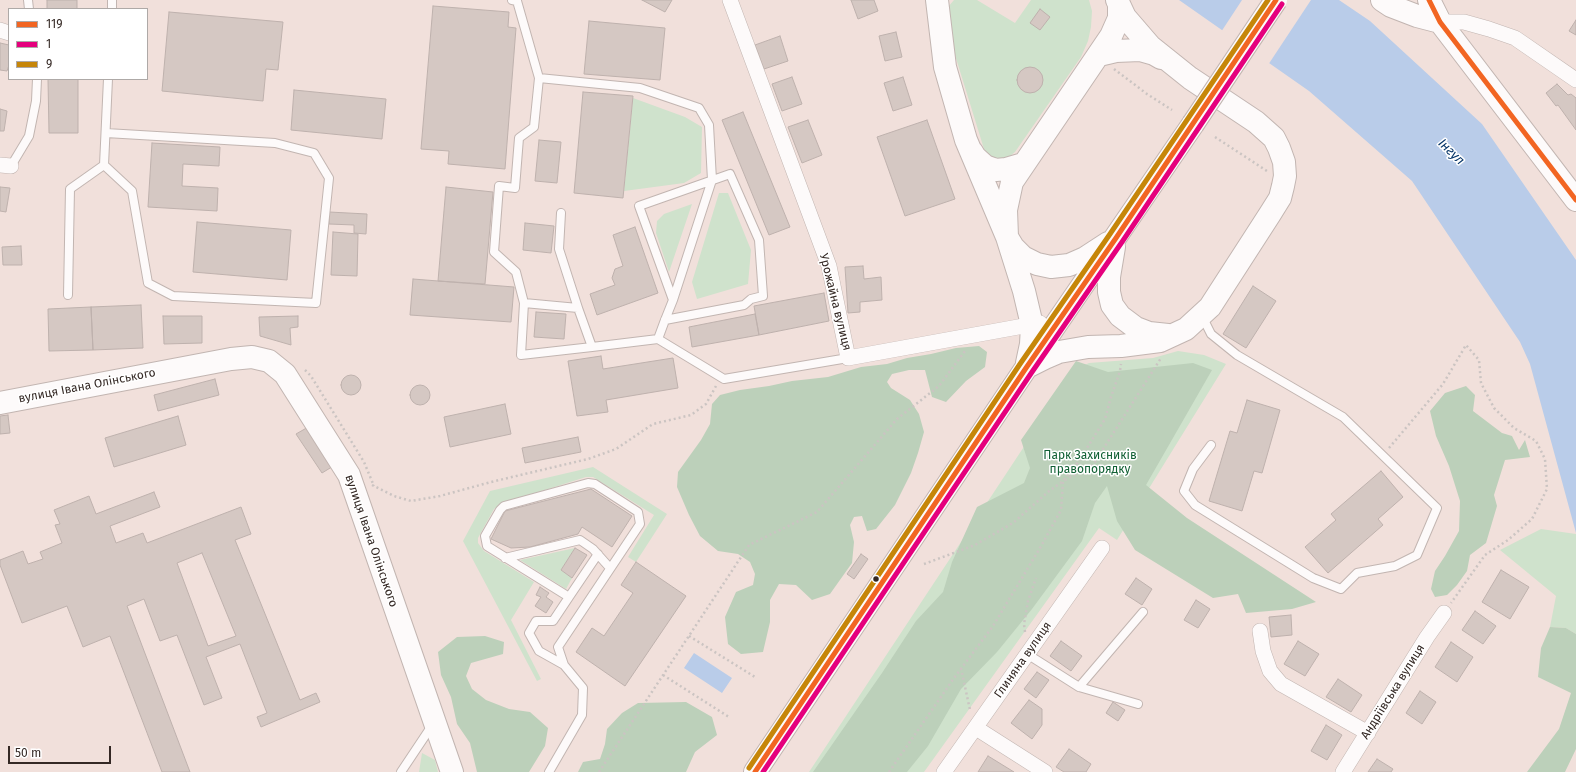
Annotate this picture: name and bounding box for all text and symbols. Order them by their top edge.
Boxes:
legend [8,8,148,80]
text: 119 [46,17,63,31]
text: 1 [46,37,51,51]
text: 9 [46,57,52,71]
water label: Інгул [1434,136,1468,168]
street label: Урожайна вулиця [816,252,854,352]
street label: вулиця Івана Олінського [17,366,157,406]
park label: Парк Захисників правопорядку [1043,449,1137,477]
street label: вулиця Івана Олінського [342,473,400,609]
unlabelled marker [871,574,881,584]
street label: Глиняна вулиця [991,619,1055,701]
street label: Андріївська вулиця [1358,642,1428,742]
scale bar [10,738,113,764]
text: 50 m [15,746,41,760]

